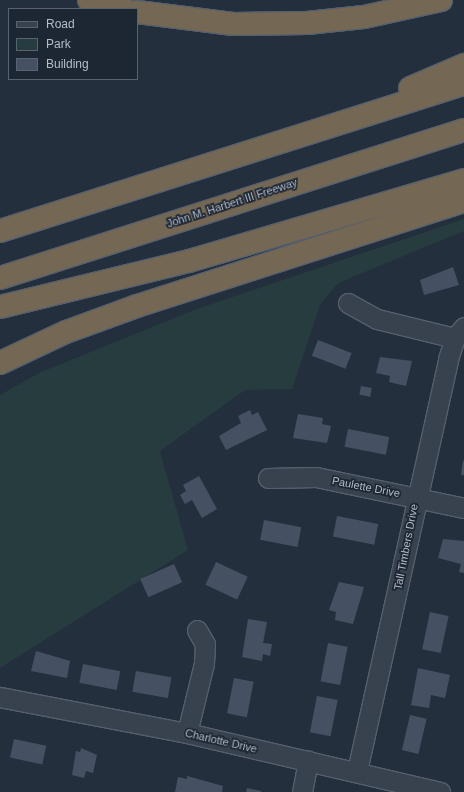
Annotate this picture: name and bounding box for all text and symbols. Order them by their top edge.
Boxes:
legend [8,8,138,80]
text: Road [46,17,75,31]
text: Park [46,37,71,51]
text: Building [46,57,89,71]
street label: John M. Harbert III Freeway [165,176,299,230]
street label: Paulette Drive [331,474,401,500]
street label: Tall Timbers Drive [391,503,421,591]
street label: Charlotte Drive [184,726,258,756]

